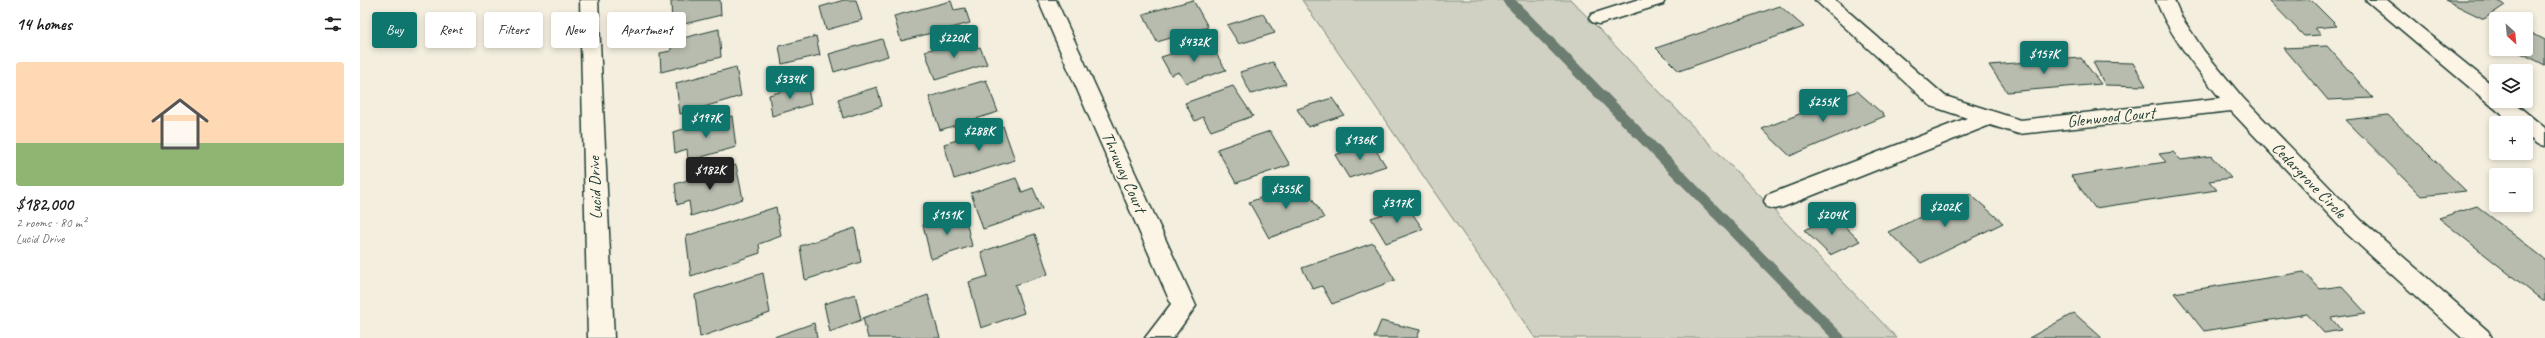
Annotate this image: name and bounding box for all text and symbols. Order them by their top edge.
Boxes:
chip: Buy [372,12,417,48]
chip: Rent [425,12,476,48]
chip: Filters [484,12,543,48]
chip: New [551,12,599,48]
chip: Apartment [607,12,686,48]
north arrow [2489,12,2533,56]
map controls [2489,12,2533,212]
icon: filters [322,13,344,35]
text: 14 homes [16,14,72,35]
pin: $220K [926,25,982,59]
pin: $432K [1166,29,1222,63]
text: $220K [939,30,969,46]
text: $432K [1179,34,1209,50]
pin: $157K [2016,41,2072,75]
text: $157K [2029,46,2059,62]
button: layers [2489,64,2533,108]
pin: $334K [762,66,818,100]
text: $334K [775,71,805,87]
icon: home [144,88,216,160]
pin: $255K [1795,89,1851,123]
text: $255K [1808,94,1838,110]
street label: Glenwood Court [2066,102,2158,132]
pin: $197K [678,105,734,139]
text: $197K [691,110,721,126]
button: + [2489,116,2533,160]
pin: $288K [951,118,1007,152]
text: $288K [964,123,994,139]
pin: $136K [1332,127,1388,161]
street label: Thruway Court [1097,128,1152,218]
text: $136K [1345,132,1375,148]
street label: Cedargrove Circle [2267,137,2352,224]
street label: Lucid Drive [583,155,607,220]
pin: $182K [682,157,738,191]
text: $182K [695,162,725,178]
button: − [2489,168,2533,212]
pin: $355K [1258,176,1314,210]
text: $355K [1271,181,1301,197]
pin: $317K [1369,190,1425,224]
text: $182,000 [16,194,73,215]
pin: $202K [1917,194,1973,228]
text: $317K [1382,195,1412,211]
text: $202K [1930,199,1960,215]
pin: $151K [919,202,975,236]
pin: $204K [1804,202,1860,236]
text: $151K [932,207,962,223]
text: $204K [1817,207,1847,223]
text: 2 rooms · 80 m² [16,215,86,231]
text: Lucid Drive [16,231,64,247]

